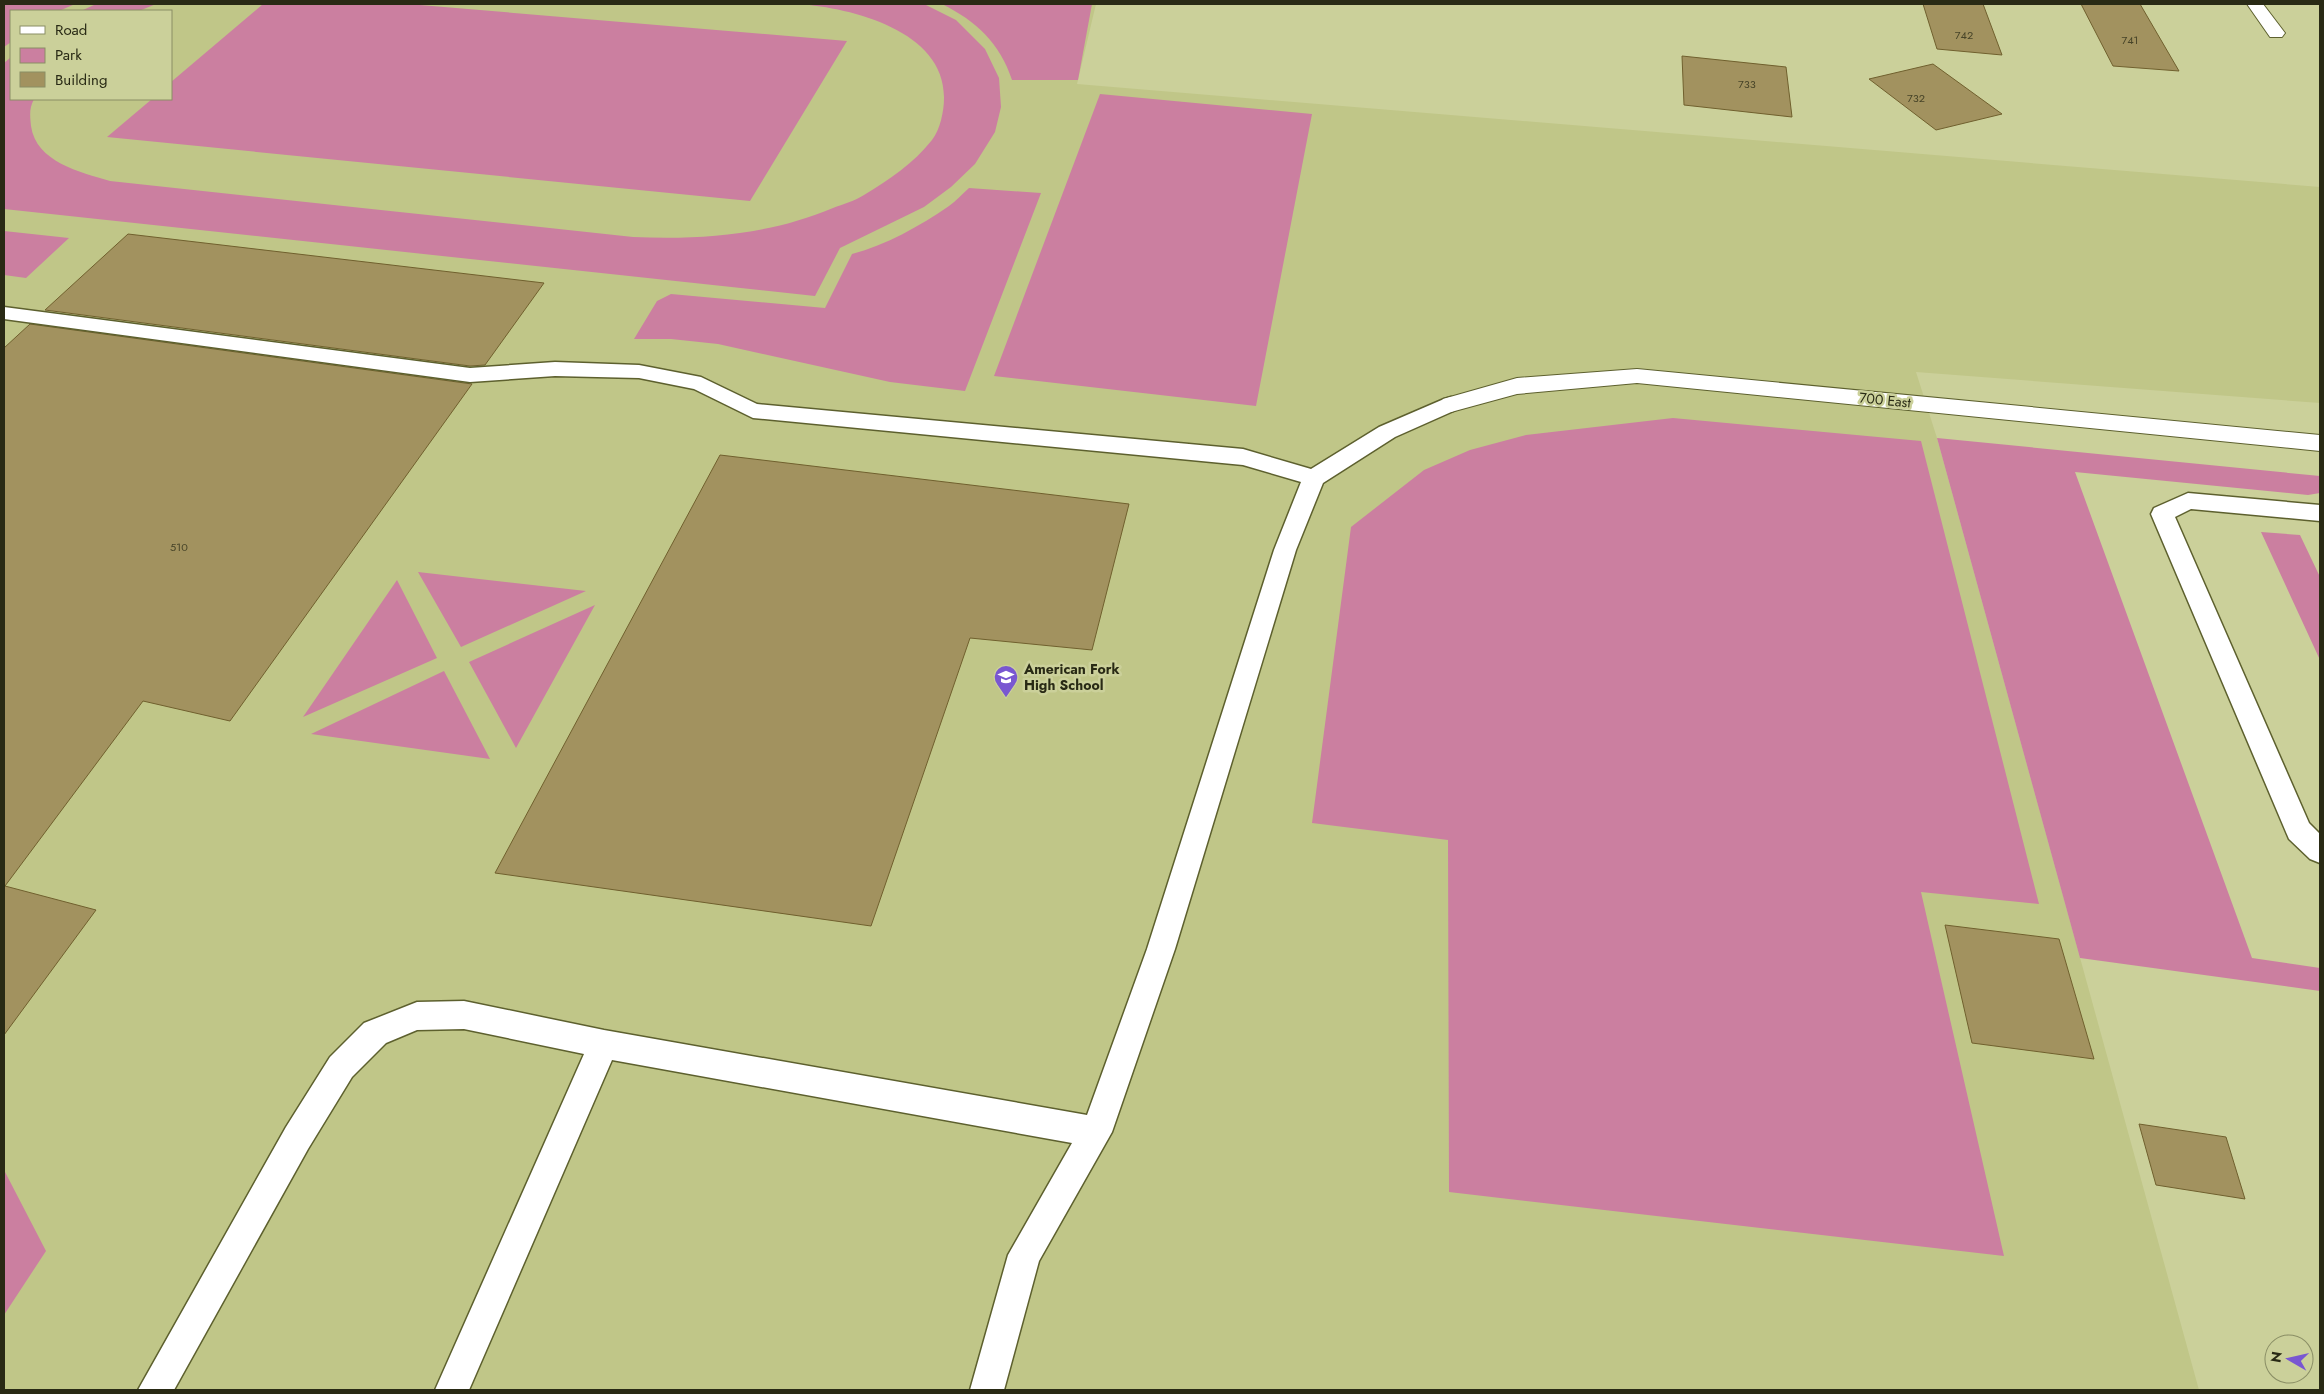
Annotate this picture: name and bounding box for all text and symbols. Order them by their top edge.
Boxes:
legend [10,10,172,100]
text: Road [55,19,87,41]
house number: 742 [1955,27,1973,43]
house number: 741 [2121,32,2139,48]
text: Park [55,44,82,66]
text: Building [55,69,107,91]
house number: 733 [1738,76,1756,92]
house number: 732 [1907,90,1925,106]
street label: 700 East [1858,387,1912,413]
house number: 510 [170,539,188,555]
place label: American Fork High School [1023,659,1120,695]
school or university icon: American Fork High School [993,664,1019,698]
north arrow [2264,1334,2314,1384]
text: N [2265,1350,2287,1364]

